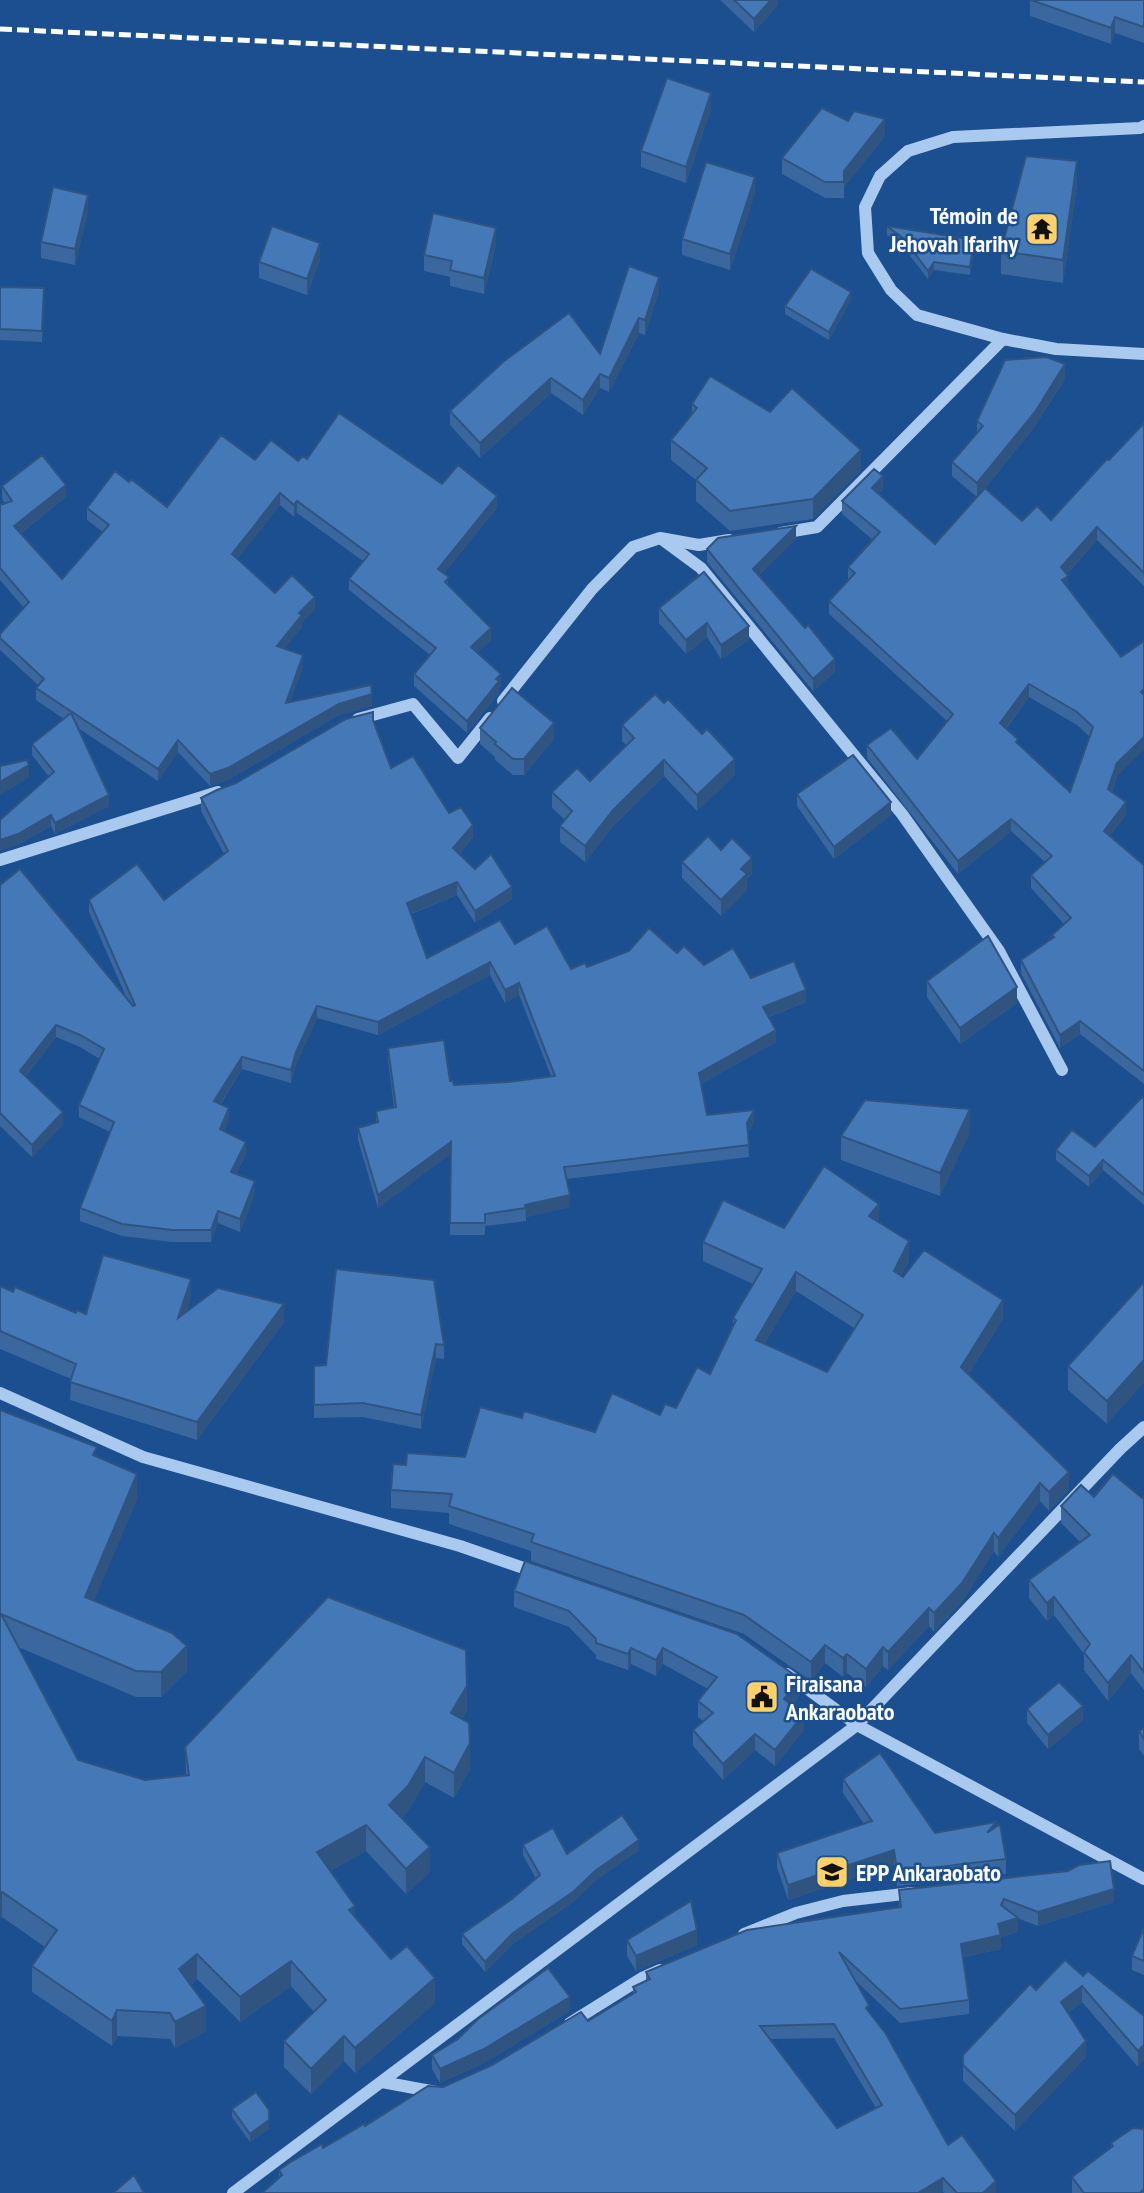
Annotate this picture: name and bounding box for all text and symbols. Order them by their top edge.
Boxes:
place label: Témoin de Jehovah Ifarihy [889,200,1018,259]
temple icon: Témoin de Jehovah Ifarihy [1023,210,1061,248]
place label: Firaisana Ankaraobato [785,1668,895,1727]
public building icon: Firaisana Ankaraobato [743,1678,781,1716]
school or university icon: EPP Ankaraobato [813,1853,851,1891]
place label: EPP Ankaraobato [856,1857,1001,1888]

